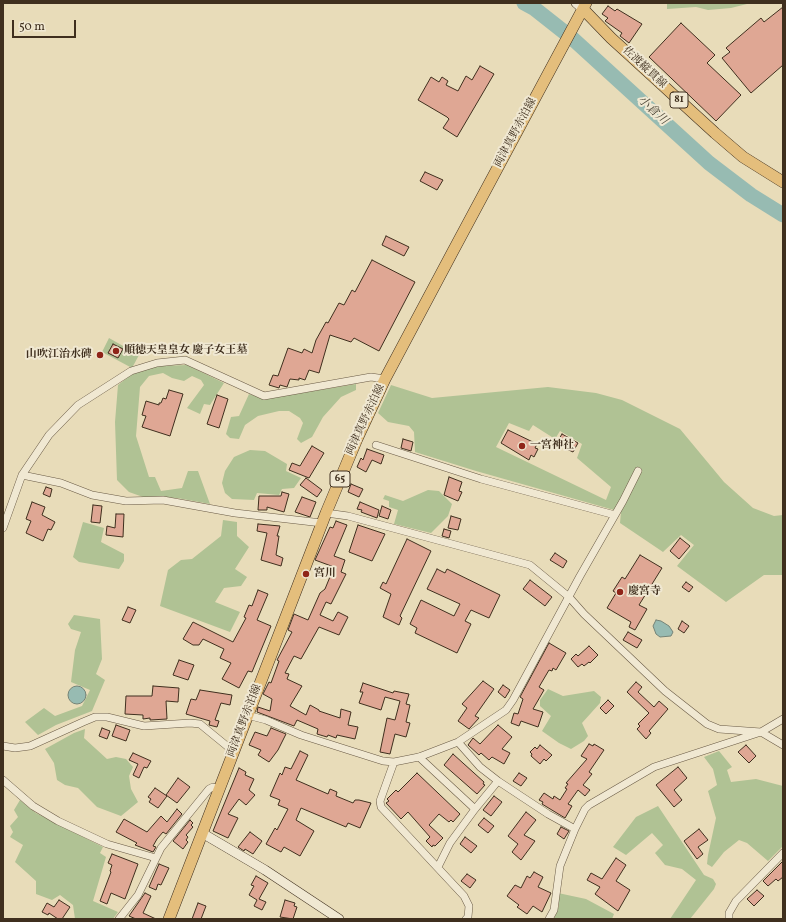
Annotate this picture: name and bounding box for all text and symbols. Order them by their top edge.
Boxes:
scale bar [14,12,78,38]
text: 50 m [19,19,45,35]
street label: 佐渡縦貫線 [619,44,669,92]
road number: 81 [670,92,688,108]
water label: 小倉川 [634,94,670,128]
street label: 両津真野赤泊線 [492,96,540,170]
place label: 順徳天皇皇女 慶子女王墓 [124,344,247,358]
marker: 順徳天皇皇女 慶子女王墓 [111,346,121,356]
place label: 山吹江治水碑 [26,348,92,362]
marker: 山吹江治水碑 [95,350,105,360]
street label: 両津真野赤泊線 [344,382,388,458]
place label: 一宮神社 [530,439,574,453]
marker: 一宮神社 [517,441,527,451]
road number: 65 [330,471,350,487]
place label: 宮川 [314,567,336,581]
marker: 宮川 [301,569,311,579]
place label: 慶宮寺 [628,585,661,599]
marker: 慶宮寺 [615,587,625,597]
street label: 両津真野赤泊線 [225,683,265,759]

